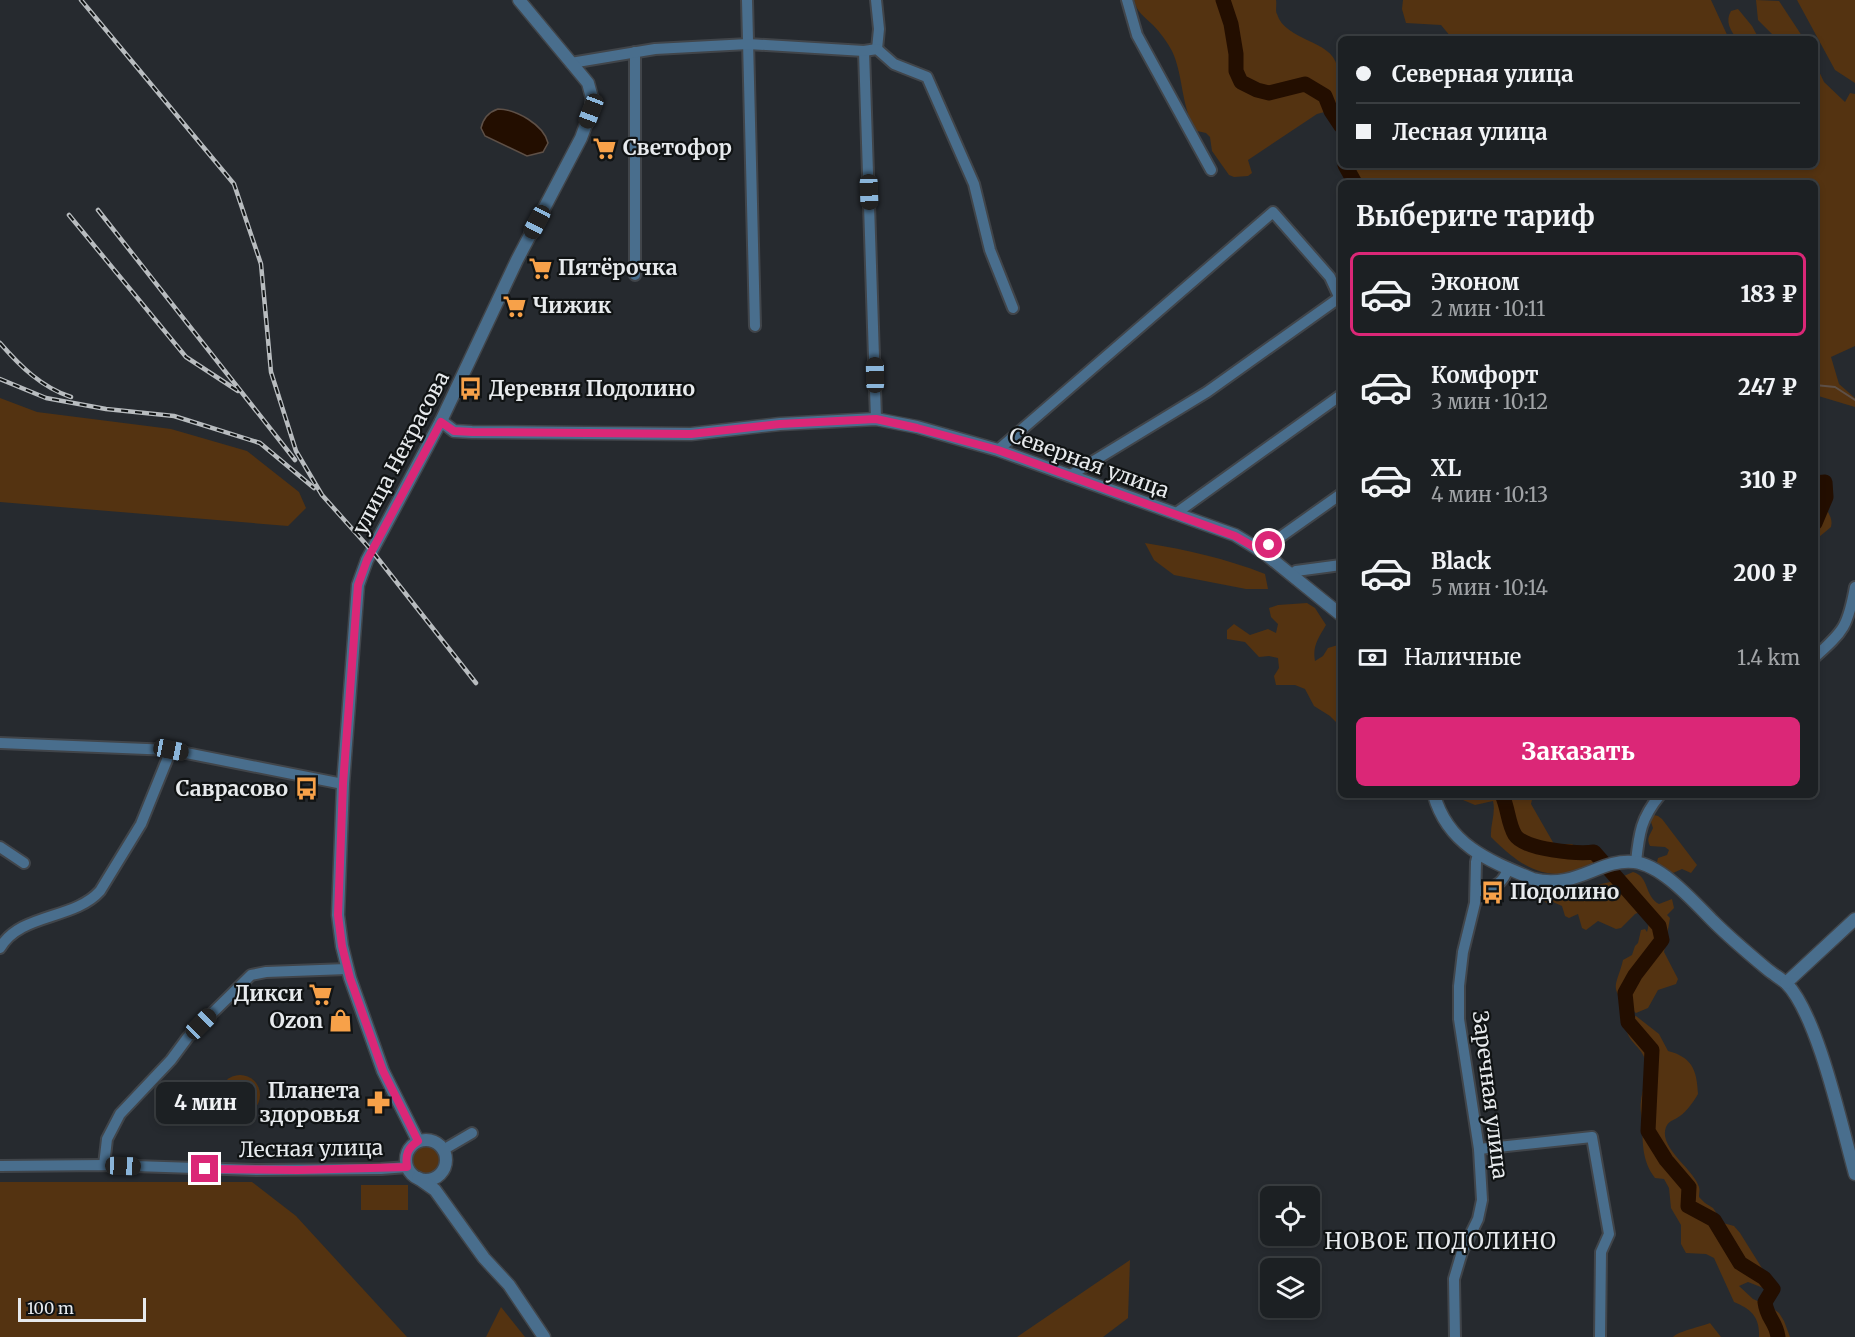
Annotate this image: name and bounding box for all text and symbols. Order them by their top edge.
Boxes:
text: Северная улица [1392,60,1574,88]
car [576,91,606,131]
text: Лесная улица [1392,118,1548,146]
place label: Светофор [623,134,732,161]
supermarket icon: Светофор [592,135,618,161]
car [859,174,879,210]
text: Выберите тариф [1356,199,1595,233]
car [521,202,553,242]
place label: Пятёрочка [558,254,678,281]
supermarket icon: Пятёрочка [527,255,553,281]
icon: car [1359,267,1413,321]
text: Эконом [1431,268,1519,296]
text: 183 ₽ [1740,280,1797,308]
place label: Чижик [533,292,612,319]
supermarket icon: Чижик [502,293,528,319]
text: 2 мин · 10:11 [1431,296,1545,321]
car [866,357,884,393]
icon: car [1359,360,1413,414]
text: Комфорт [1431,361,1539,389]
street label: улица Некрасова [346,366,455,539]
text: 247 ₽ [1738,373,1797,401]
place label: Деревня Подолино [489,375,695,402]
bus stop icon: Деревня Подолино [458,376,484,402]
text: 3 мин · 10:12 [1431,389,1548,414]
street label: Северная улица [1005,421,1173,504]
icon: car [1359,453,1413,507]
text: XL [1431,454,1461,482]
text: 310 ₽ [1740,466,1797,494]
text: 4 мин · 10:13 [1431,482,1548,507]
route start [1255,531,1282,558]
icon: car [1359,546,1413,600]
text: Black [1431,547,1491,575]
text: 200 ₽ [1734,559,1797,587]
text: 5 мин · 10:14 [1431,575,1548,600]
icon: cash [1356,641,1389,674]
text: Наличные [1404,643,1521,671]
text: 1.4 km [1737,645,1800,670]
button: Заказать [1356,717,1800,786]
car [152,738,190,762]
place label: Саврасово [176,775,288,802]
bus stop icon: Саврасово [293,776,319,802]
place label: Подолино [1510,878,1619,905]
bus stop icon: Подолино [1479,879,1505,905]
place label: Дикси [234,980,303,1007]
supermarket icon: Дикси [308,981,334,1007]
car [182,1005,220,1043]
place label: Ozon [269,1007,323,1034]
shop icon: Ozon [328,1008,354,1034]
street label: Заречная улица [1467,1009,1514,1181]
place label: Планета здоровья [260,1077,360,1128]
callout: 4 мин [156,1082,254,1124]
text: 4 мин [174,1090,237,1115]
pharmacy icon: Планета здоровья [365,1090,391,1116]
street label: Лесная улица [239,1134,383,1163]
route end [191,1155,218,1182]
car [105,1156,141,1176]
map controls [1260,1186,1320,1318]
button: locate [1260,1186,1320,1246]
district label: НОВОЕ ПОДОЛИНО [1325,1227,1558,1255]
button: layers [1260,1258,1320,1318]
scale bar [18,1295,146,1322]
text: 100 m [27,1298,74,1318]

